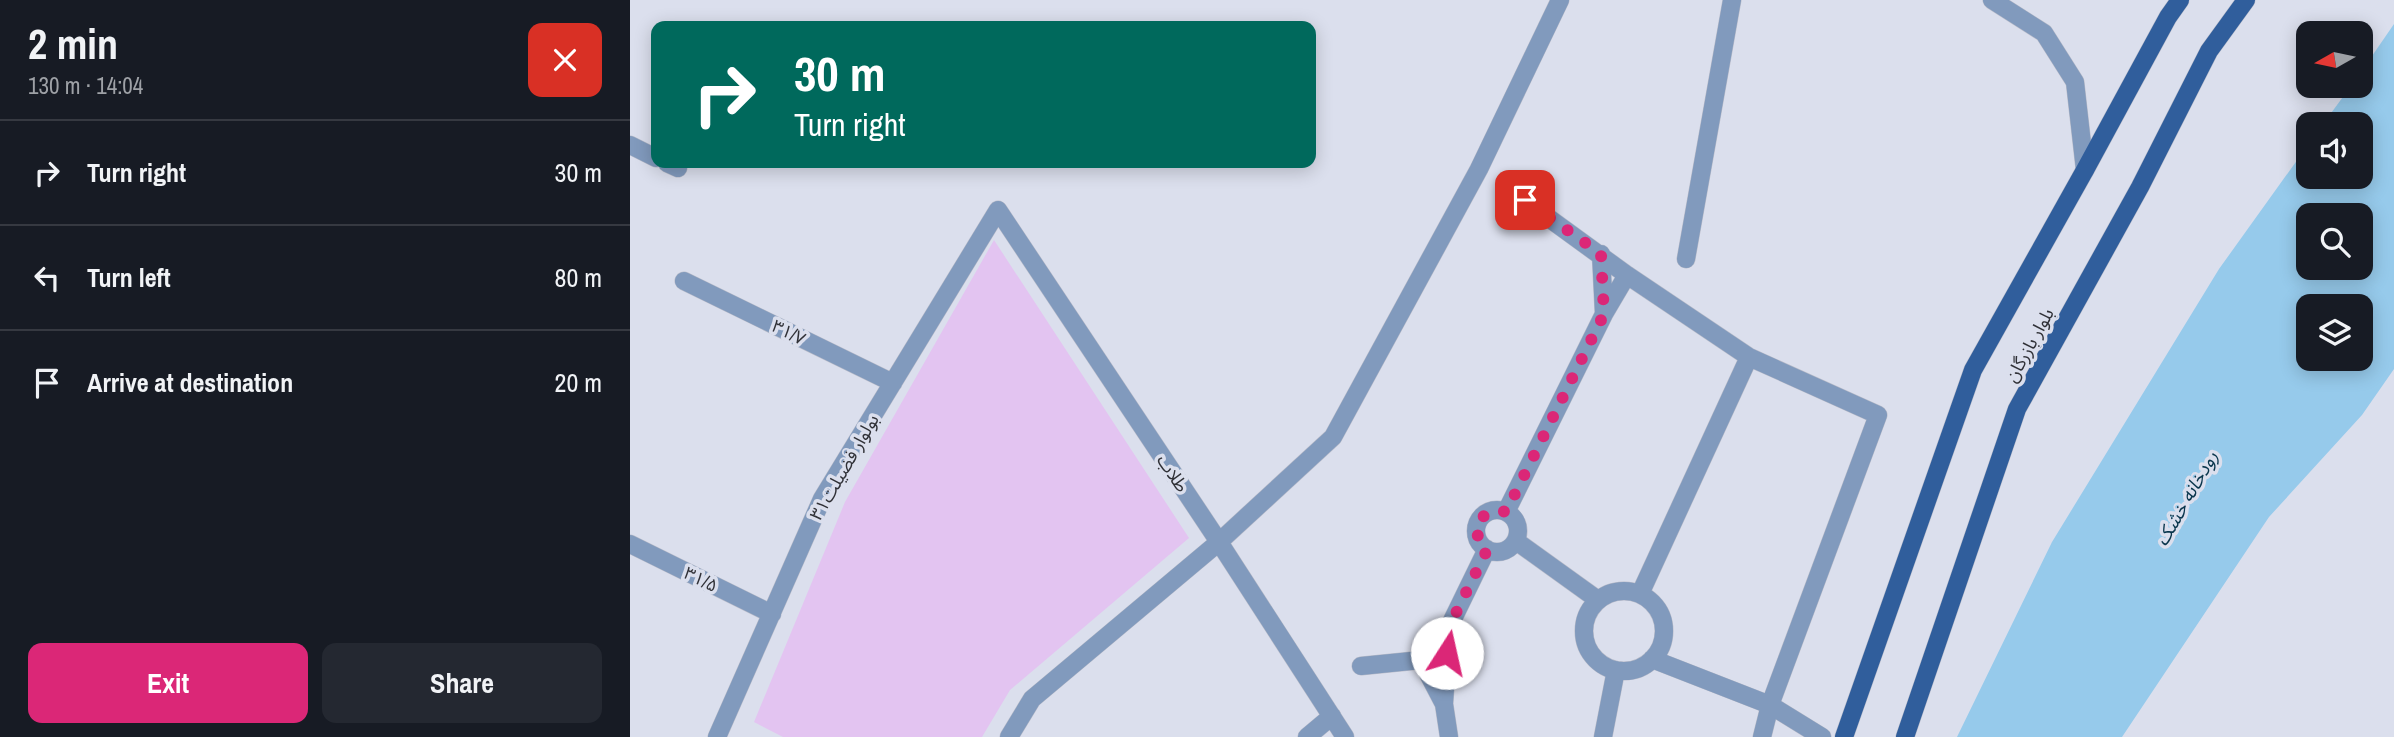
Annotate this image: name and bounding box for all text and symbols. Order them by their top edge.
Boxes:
text: 2 min [28,16,118,72]
north arrow [2296,21,2373,98]
map controls [2296,21,2373,371]
button: close [528,23,602,97]
text: 30 m [794,40,886,106]
icon: right [679,49,770,140]
text: 130 m · 14:04 [28,70,143,101]
text: Turn right [794,103,906,146]
button: sound [2296,112,2373,189]
icon: right [28,154,66,192]
text: Turn right [87,155,186,190]
text: 30 m [555,155,602,190]
pin [1495,170,1555,230]
icon: arrive [1506,181,1544,219]
button: search [2296,203,2373,280]
icon: left [28,259,66,297]
text: Turn left [87,260,171,295]
text: 80 m [555,260,602,295]
button: layers [2296,294,2373,371]
street label: بلوار بازرگان [1998,303,2060,387]
street label: ۳۱/۷ [768,313,810,351]
icon: arrive [28,364,66,402]
text: Arrive at destination [87,365,293,400]
text: 20 m [555,365,602,400]
street label: بولوار فضیلت۳۱ [803,409,885,525]
water label: رودخانه خشک [2148,446,2224,550]
street label: طلاب [1151,449,1195,497]
street label: ۳۱/۵ [680,560,722,598]
position arrow [1410,616,1484,690]
button: Exit [28,643,308,723]
button: Share [322,643,602,723]

